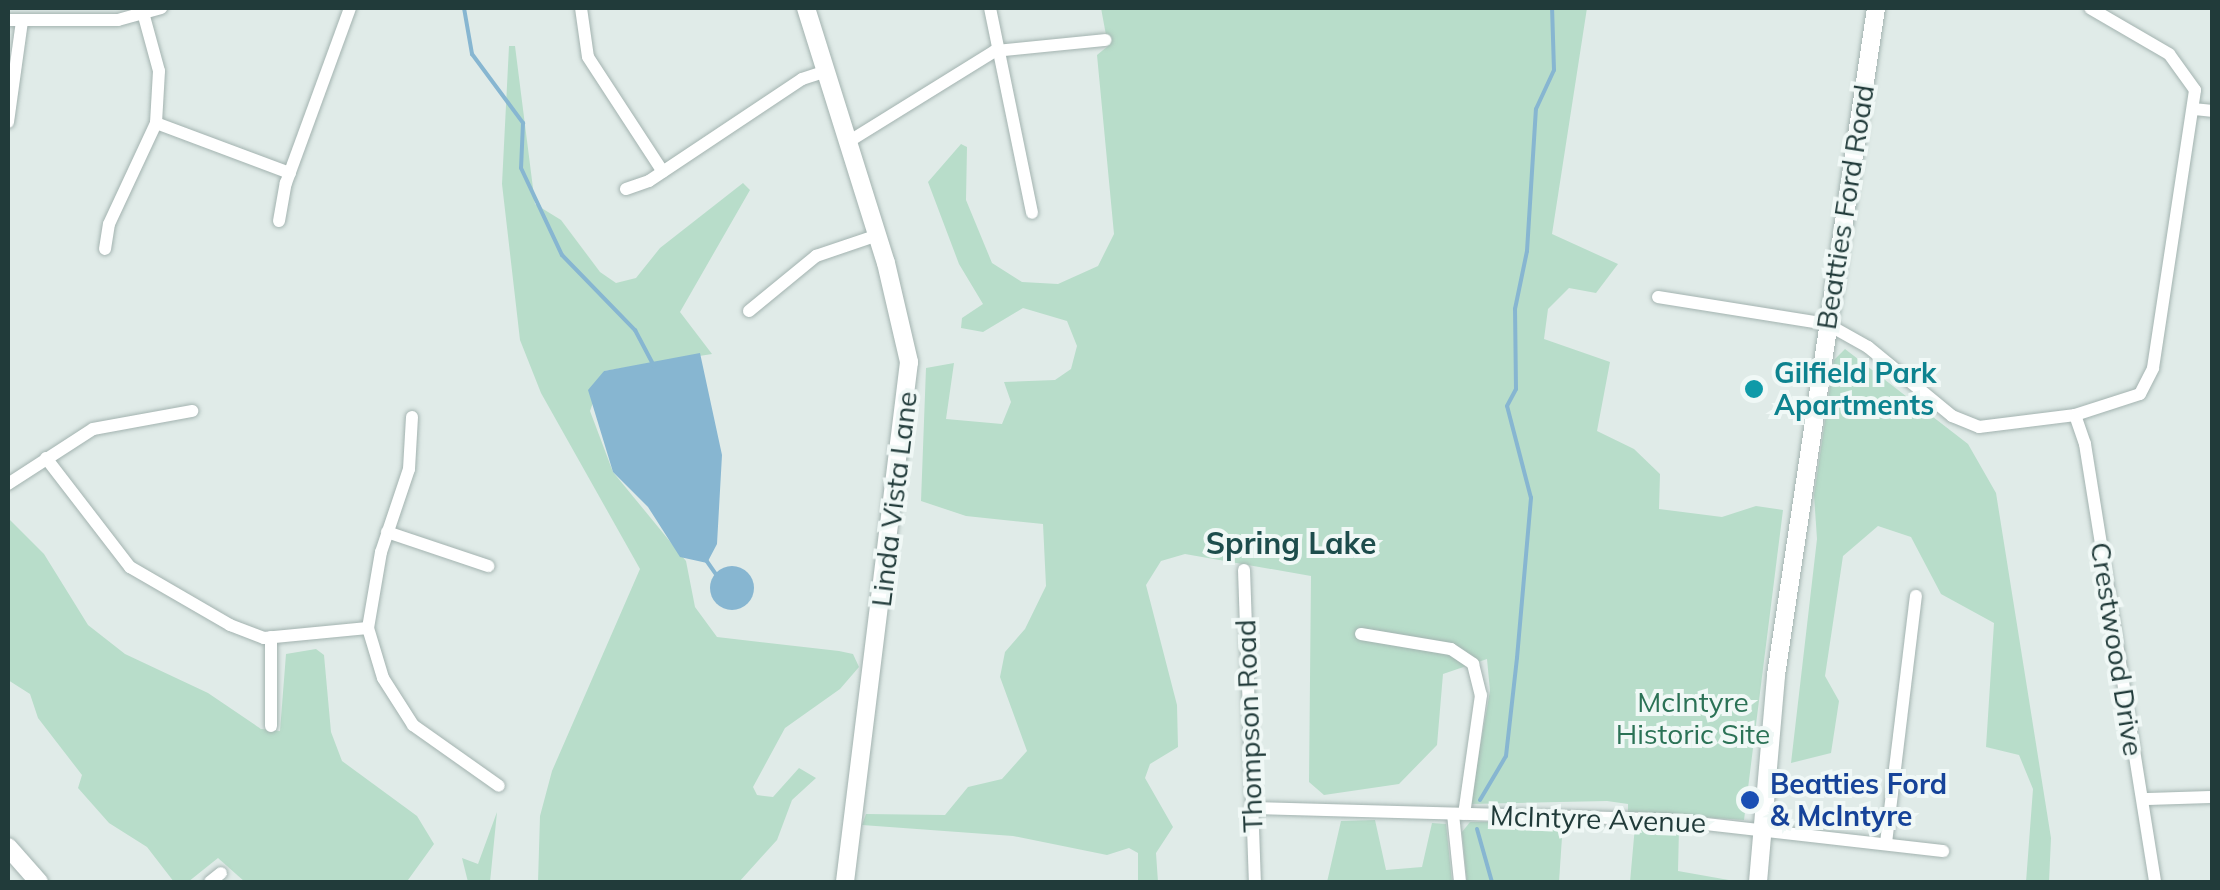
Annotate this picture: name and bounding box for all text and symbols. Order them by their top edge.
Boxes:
street label: Beatties Ford Road [1809,82,1881,332]
place label: Gilfield Park Apartments [1774,356,1936,422]
marker: Gilfield Park Apartments [1743,378,1765,400]
street label: Linda Vista Lane [864,389,924,609]
district label: Spring Lake [1206,525,1376,561]
street label: Crestwood Drive [2084,540,2150,758]
street label: Thompson Road [1228,619,1270,833]
park label: McIntyre Historic Site [1616,685,1770,751]
place label: Beatties Ford & McIntyre [1770,767,1947,833]
marker: Beatties Ford & McIntyre [1739,789,1761,811]
street label: McIntyre Avenue [1489,798,1707,840]

